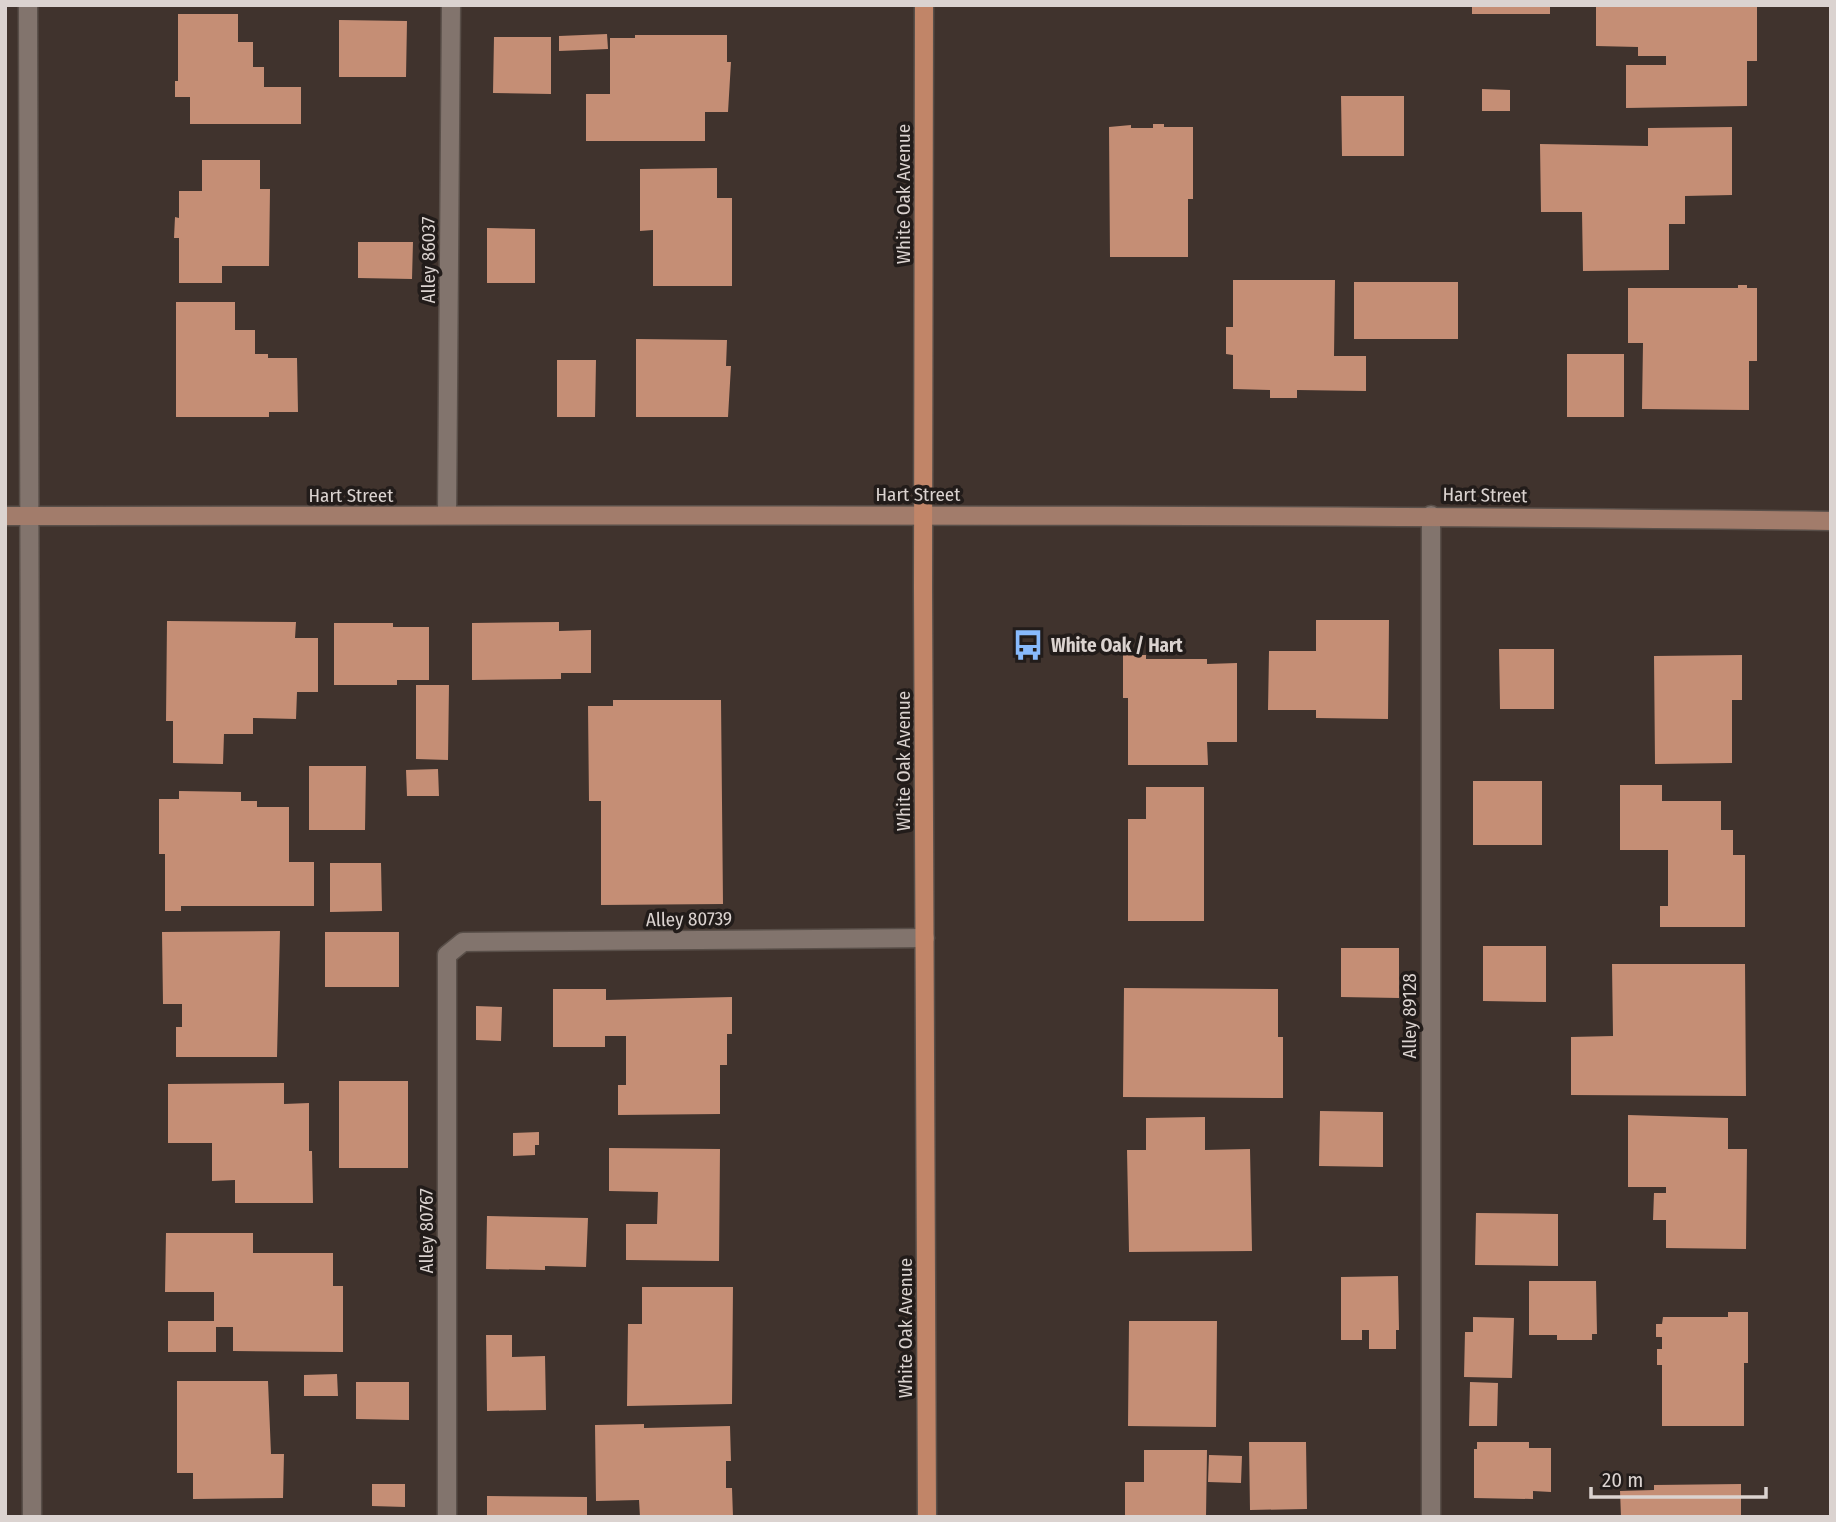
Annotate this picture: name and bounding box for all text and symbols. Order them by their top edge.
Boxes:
street label: White Oak Avenue [892,124,915,264]
street label: Alley 86037 [417,216,440,303]
street label: Hart Street [876,483,961,506]
street label: Hart Street [1442,483,1528,507]
street label: Hart Street [309,484,394,507]
bus stop icon: White Oak / Hart [1011,628,1045,662]
place label: White Oak / Hart [1051,634,1183,657]
street label: White Oak Avenue [892,691,915,831]
street label: Alley 80739 [646,907,732,931]
street label: Alley 89128 [1398,973,1421,1059]
street label: Alley 80767 [415,1188,438,1274]
street label: White Oak Avenue [894,1258,917,1398]
scale bar [1591,1456,1766,1500]
text: 20 m [1602,1467,1643,1493]

